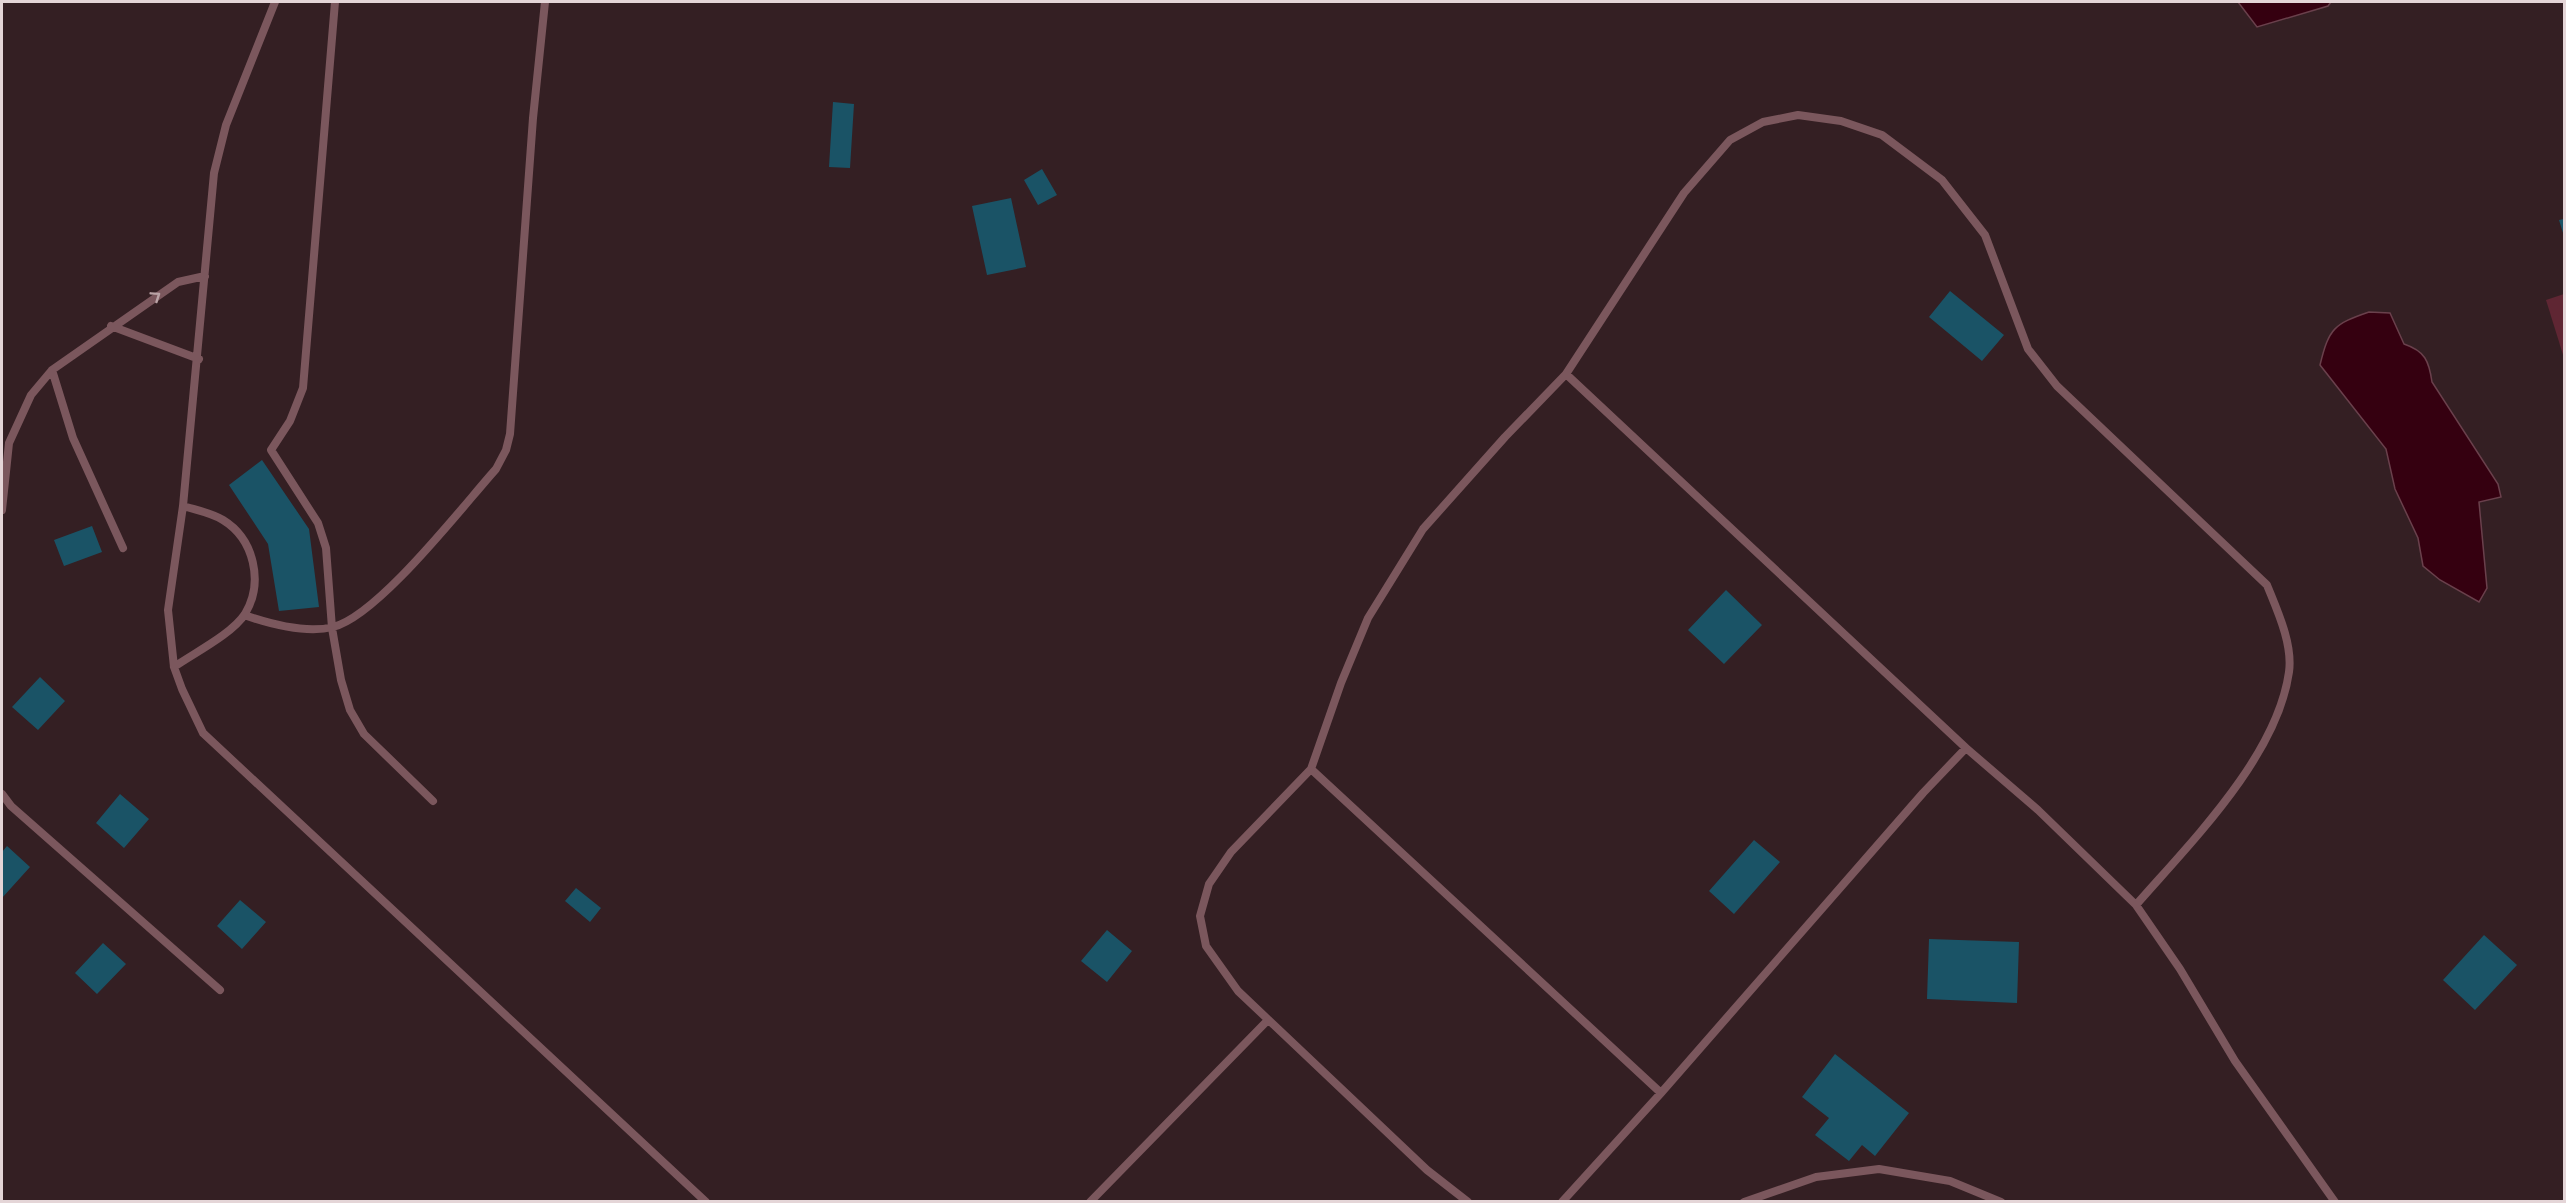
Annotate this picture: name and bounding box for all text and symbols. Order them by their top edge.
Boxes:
one-way arrow [150,292,160,304]

